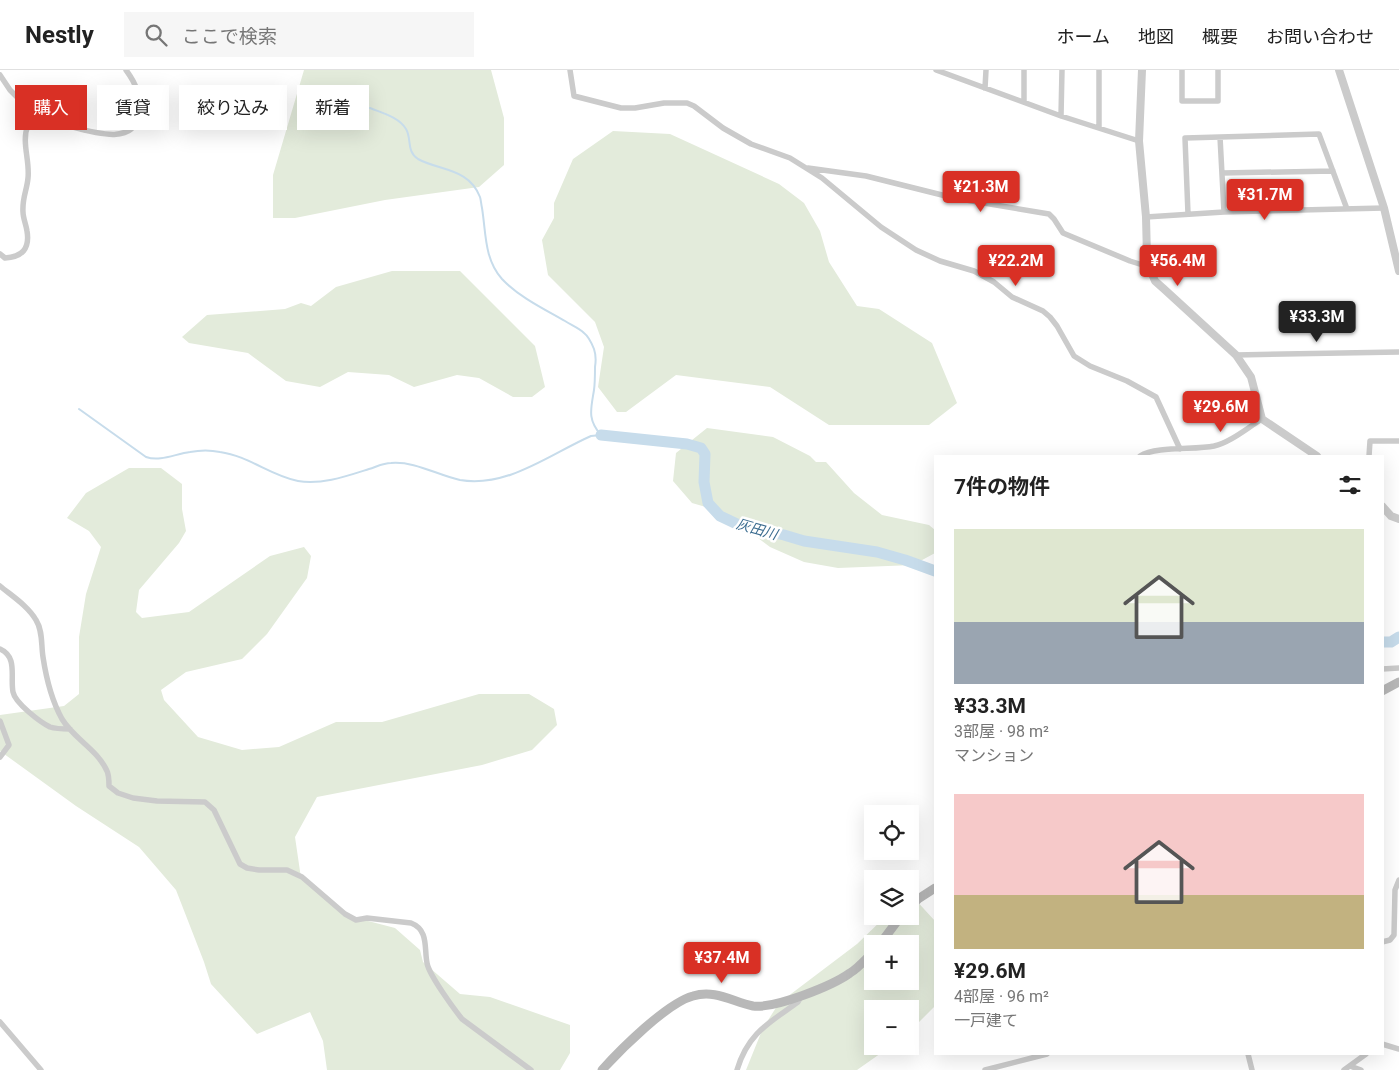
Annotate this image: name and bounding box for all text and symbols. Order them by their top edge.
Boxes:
search box [124,12,474,57]
text: Nestly [25,21,94,49]
icon: search [142,21,170,49]
text: ここで検索 [182,25,277,48]
text: ホーム [1057,26,1110,47]
text: 地図 [1138,26,1174,47]
text: 概要 [1202,26,1238,47]
text: お問い合わせ [1266,26,1374,47]
chip: 購入 [15,85,87,130]
chip: 賃貸 [97,85,169,130]
chip: 絞り込み [179,85,287,130]
chip: 新着 [297,85,369,130]
pin: ¥21.3M [940,170,1022,213]
text: ¥21.3M [954,177,1008,196]
pin: ¥31.7M [1224,178,1306,221]
text: ¥31.7M [1238,185,1292,204]
pin: ¥22.2M [975,244,1057,287]
pin: ¥56.4M [1137,244,1219,287]
text: ¥22.2M [989,251,1043,270]
text: ¥56.4M [1151,251,1205,270]
pin: ¥33.3M [1276,300,1358,343]
text: ¥33.3M [1290,307,1344,326]
pin: ¥29.6M [1180,390,1262,433]
text: ¥29.6M [1194,397,1248,416]
icon: filters [1336,471,1364,499]
text: 7件の物件 [954,475,1050,499]
water label: 灰田川 [735,516,781,543]
icon: home [1114,562,1204,652]
text: ¥33.3M [954,694,1026,718]
text: 3部屋 · 98 m² [954,722,1049,741]
text: マンション [954,746,1034,765]
map controls [864,805,919,1055]
button: locate [864,805,919,860]
icon: home [1114,827,1204,917]
button: layers [864,870,919,925]
button: + [864,935,919,990]
pin: ¥37.4M [681,942,763,984]
text: ¥37.4M [695,948,749,967]
text: ¥29.6M [954,959,1026,983]
text: 4部屋 · 96 m² [954,987,1049,1006]
button: − [864,1000,919,1055]
text: 一戸建て [954,1011,1018,1030]

